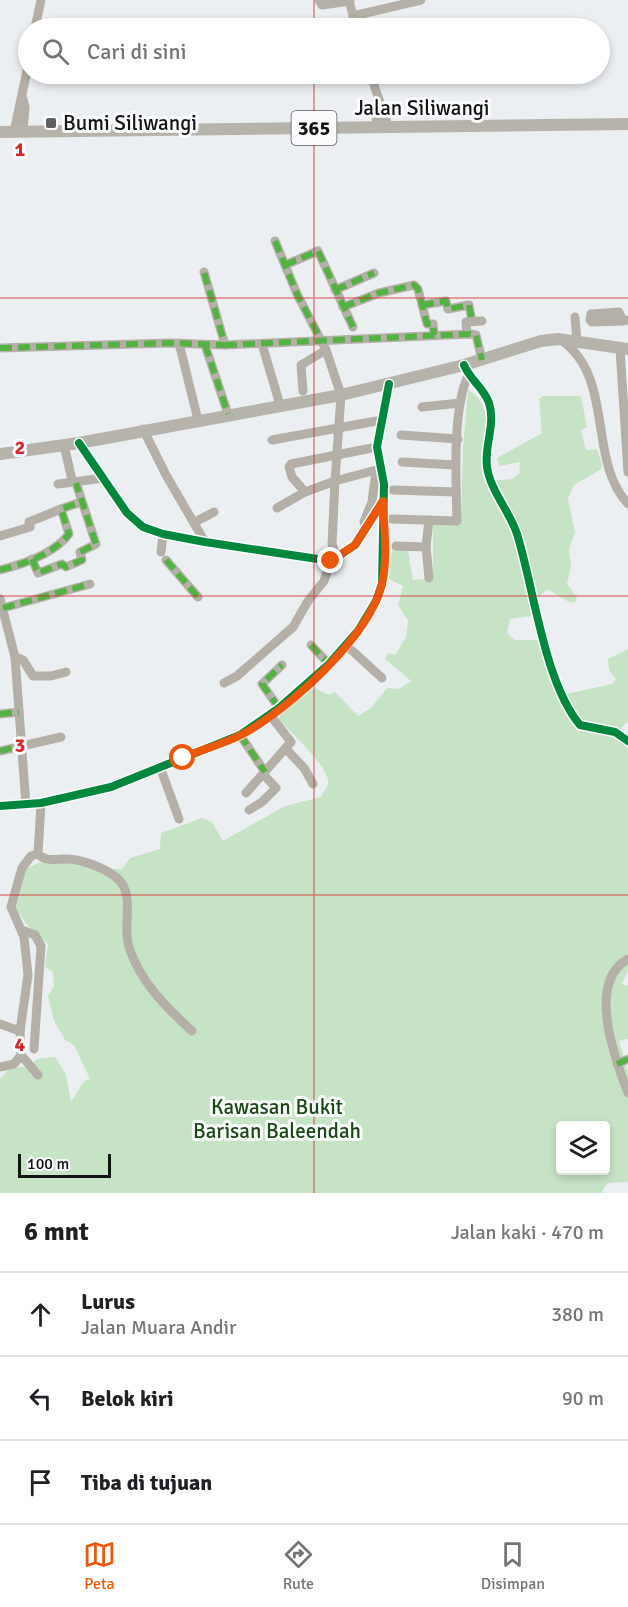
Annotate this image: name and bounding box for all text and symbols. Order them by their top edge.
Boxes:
search box [18,18,610,84]
icon: search [39,35,72,68]
text: Cari di sini [87,38,187,65]
street label: Jalan Siliwangi [354,95,490,121]
place label: Bumi Siliwangi [63,110,197,136]
road number: 365 [292,111,336,145]
marker: Bumi Siliwangi [44,116,58,130]
text: 1 [15,137,26,162]
text: 2 [15,435,25,460]
route end [317,547,343,573]
text: 3 [15,733,25,758]
route start [169,744,195,770]
text: 4 [15,1032,26,1057]
park label: Kawasan Bukit Barisan Baleendah [193,1094,361,1144]
map controls [556,1121,610,1175]
button: layers [556,1121,610,1175]
scale bar [18,1151,111,1178]
text: 100 m [27,1154,69,1174]
text: 6 mnt [24,1216,89,1248]
text: Jalan kaki · 470 m [451,1220,604,1245]
text: Lurus [81,1288,135,1315]
icon: ahead [24,1298,57,1331]
text: 380 m [551,1302,604,1327]
text: Jalan Muara Andir [81,1315,236,1340]
icon: left [24,1382,57,1415]
text: Belok kiri [81,1385,174,1412]
text: 90 m [562,1386,604,1411]
icon: arrive [24,1466,57,1499]
text: Tiba di tujuan [81,1469,212,1496]
tab: Peta [83,1538,116,1594]
tab: Rute [282,1538,315,1594]
tab: Disimpan [481,1538,545,1594]

